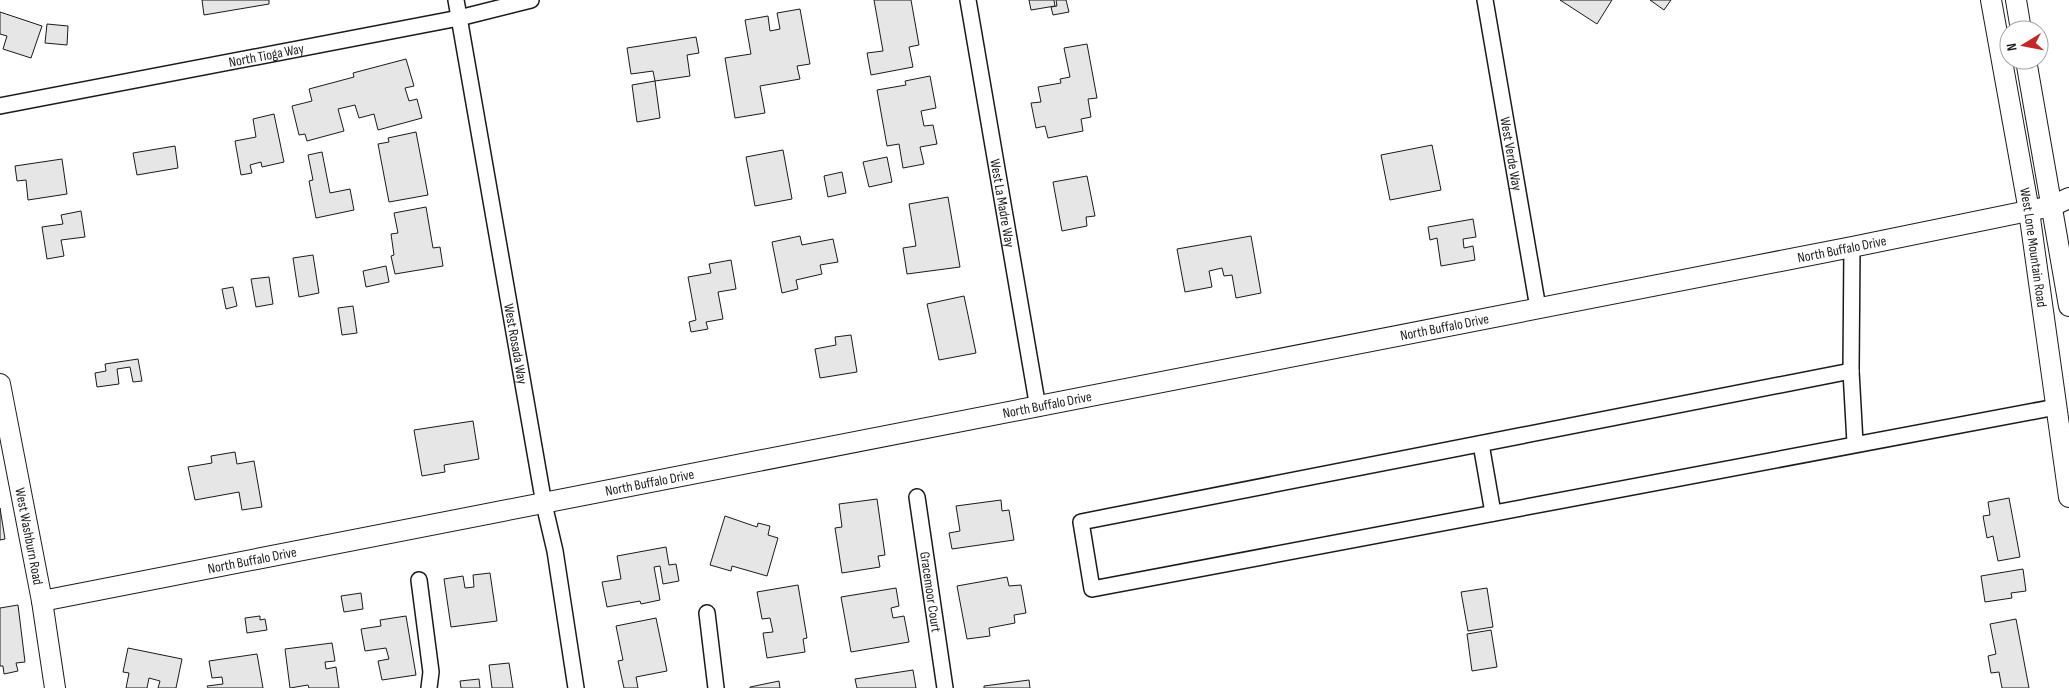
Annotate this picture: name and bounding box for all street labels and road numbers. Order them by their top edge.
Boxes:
street label: North Tioga Way [227,39,306,70]
street label: West Verde Way [1497,116,1526,193]
street label: West La Madre Way [987,157,1019,249]
street label: West Lone Mountain Road [2016,186,2051,308]
street label: North Buffalo Drive [1796,232,1888,266]
street label: West Rosada Way [501,302,532,386]
street label: North Buffalo Drive [1399,310,1490,344]
street label: North Buffalo Drive [1001,387,1093,421]
street label: North Buffalo Drive [604,465,695,499]
street label: West Washburn Road [12,486,47,586]
street label: North Buffalo Drive [206,543,298,577]
street label: Gracemoor Court [917,551,945,633]

